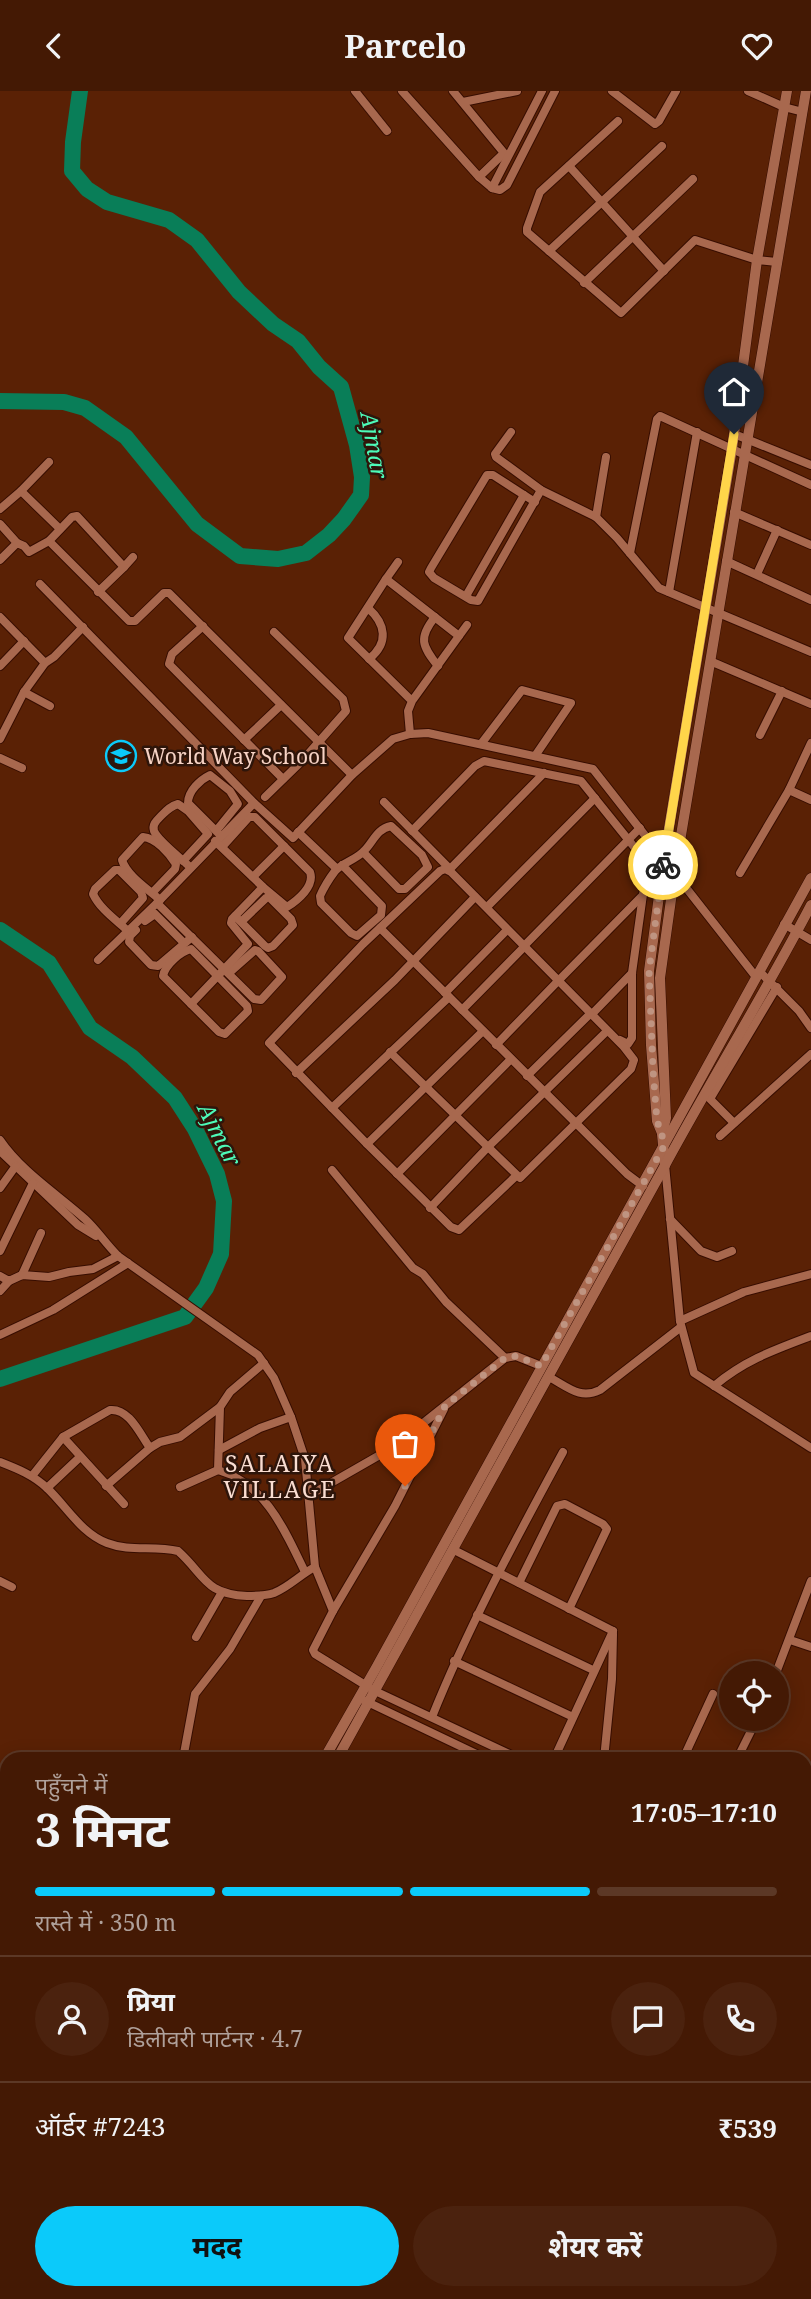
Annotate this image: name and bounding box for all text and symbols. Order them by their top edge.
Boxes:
text: Parcelo [344,24,467,67]
icon: back [35,27,73,65]
icon: heart [738,27,776,65]
pin [704,362,764,434]
icon: home [715,373,753,411]
water label: Ajmar [353,407,397,481]
school or university icon: World Way School [104,739,138,773]
place label: World Way School [144,742,327,770]
courier [628,830,698,900]
icon: bike [644,846,682,884]
water label: Ajmar [189,1095,250,1172]
pin [375,1414,435,1486]
icon: bag [386,1425,424,1463]
district label: SALAIYA VILLAGE [223,1447,337,1505]
map controls [719,1661,789,1731]
button: locate [719,1661,789,1731]
text: पहुँचने में [35,1769,107,1801]
text: 17:05–17:10 [631,1794,777,1830]
text: 3 मिनट [35,1798,170,1860]
text: रास्ते में · 350 m [35,1906,176,1938]
button: person [35,1982,109,2056]
button: chat [611,1982,685,2056]
button: phone [703,1982,777,2056]
text: प्रिया [127,1983,175,2019]
text: डिलीवरी पार्टनर · 4.7 [127,2022,303,2054]
text: ऑर्डर #7243 [35,2108,166,2144]
text: ₹539 [718,2110,777,2146]
button: मदद [35,2206,399,2286]
button: शेयर करें [413,2206,777,2286]

